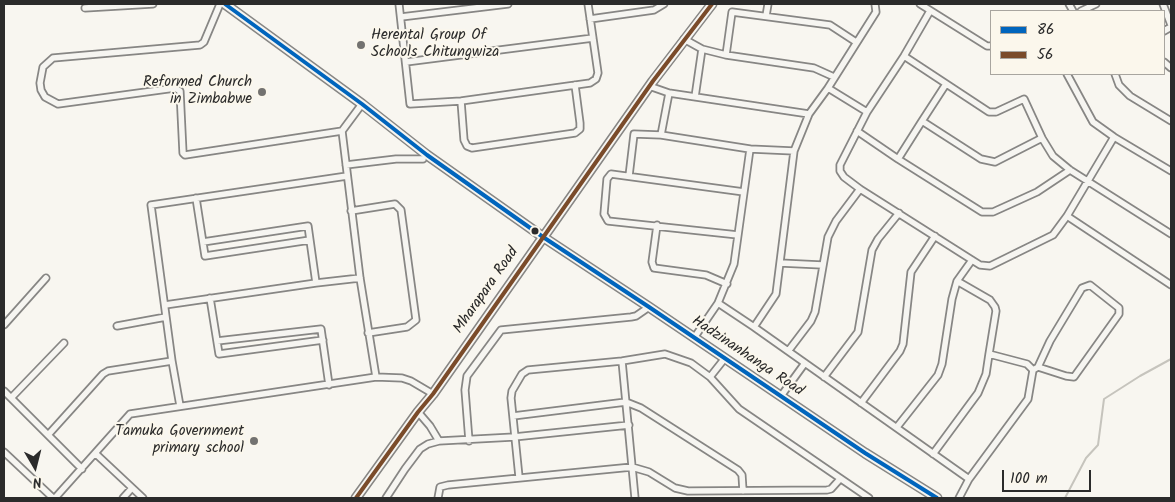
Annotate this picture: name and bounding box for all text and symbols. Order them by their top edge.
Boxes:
legend [990,10,1165,75]
text: 86 [1037,18,1054,42]
place label: Herental Group Of Schools Chitungwiza [371,27,499,62]
marker: Herental Group Of Schools Chitungwiza [355,39,367,51]
text: 56 [1037,43,1053,67]
place label: Reformed Church in Zimbabwe [143,74,252,109]
marker: Reformed Church in Zimbabwe [256,86,268,98]
unlabelled marker [530,226,540,236]
street label: Mharapara Road [451,244,523,338]
street label: Hadzinanhanga Road [688,313,806,401]
place label: Tamuka Government primary school [115,423,244,458]
marker: Tamuka Government primary school [248,435,260,447]
north arrow [10,442,60,492]
scale bar [1005,460,1094,492]
text: 100 m [1010,467,1048,491]
text: N [31,470,43,493]

